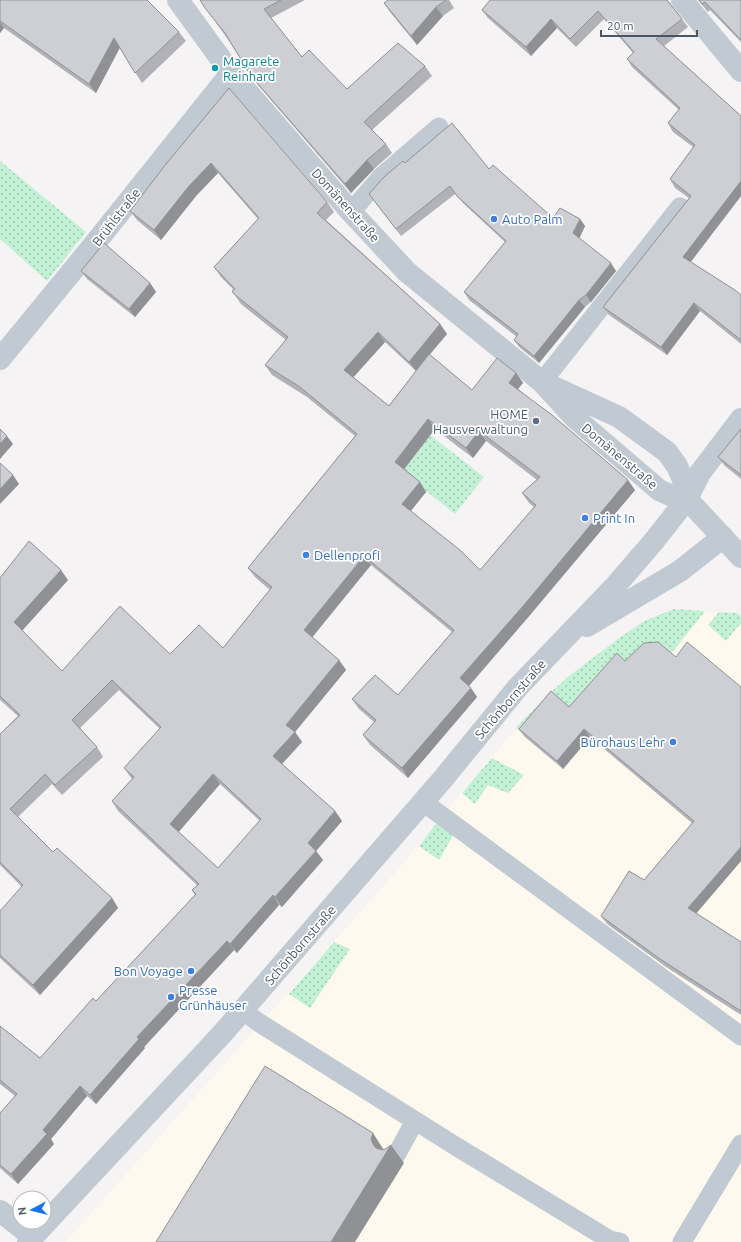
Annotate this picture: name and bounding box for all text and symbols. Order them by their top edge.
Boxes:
scale bar [601,12,697,38]
text: 20 m [607,19,634,32]
place label: Magarete Reinhard [223,54,280,83]
marker: Magarete Reinhard [210,63,220,73]
street label: Domänenstraße [309,165,383,245]
street label: Brühlstraße [89,186,143,248]
place label: Auto Palm [502,212,563,226]
marker: Auto Palm [489,214,499,224]
place label: HOME Hausverwaltung [433,407,528,436]
marker: HOME Hausverwaltung [531,416,541,426]
street label: Domänenstraße [579,420,661,492]
place label: Print In [593,511,635,525]
marker: Print In [580,513,590,523]
place label: Dellenprofi [314,548,380,562]
marker: Dellenprofi [301,550,311,560]
street label: Schönbornstraße [472,657,548,741]
place label: Bürohaus Lehr [581,735,665,749]
marker: Bürohaus Lehr [668,737,678,747]
street label: Schönbornstraße [262,903,338,987]
place label: Bon Voyage [114,964,183,978]
marker: Bon Voyage [186,966,196,976]
place label: Presse Grünhäuser [179,983,247,1012]
marker: Presse Grünhäuser [166,992,176,1002]
north arrow [12,1190,52,1230]
text: N [16,1206,29,1216]

